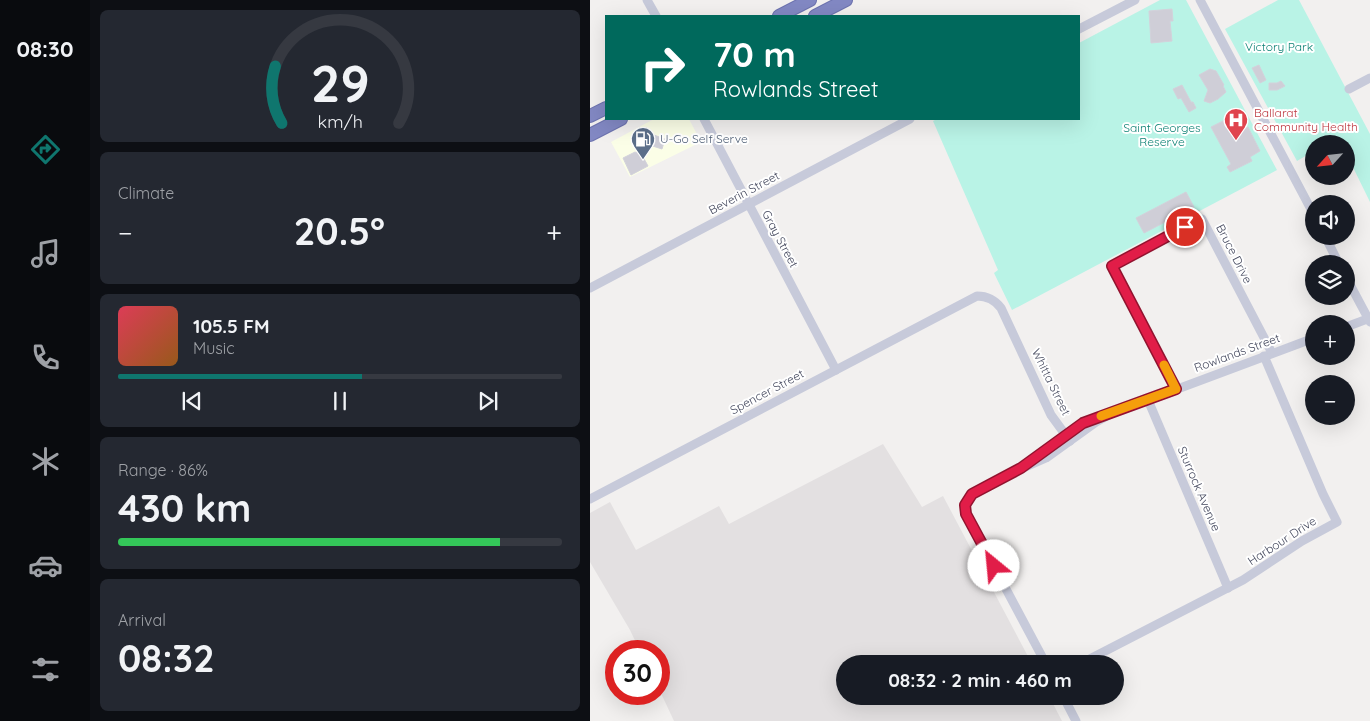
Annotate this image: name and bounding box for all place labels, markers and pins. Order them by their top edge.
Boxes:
place label: Ballarat Community Health [1254,105,1358,134]
hospital icon: Ballarat Community Health [1223,107,1249,141]
fuel station icon: U-Go Self Serve [630,126,656,160]
place label: U-Go Self Serve [660,131,748,146]
pin [1164,206,1206,248]

